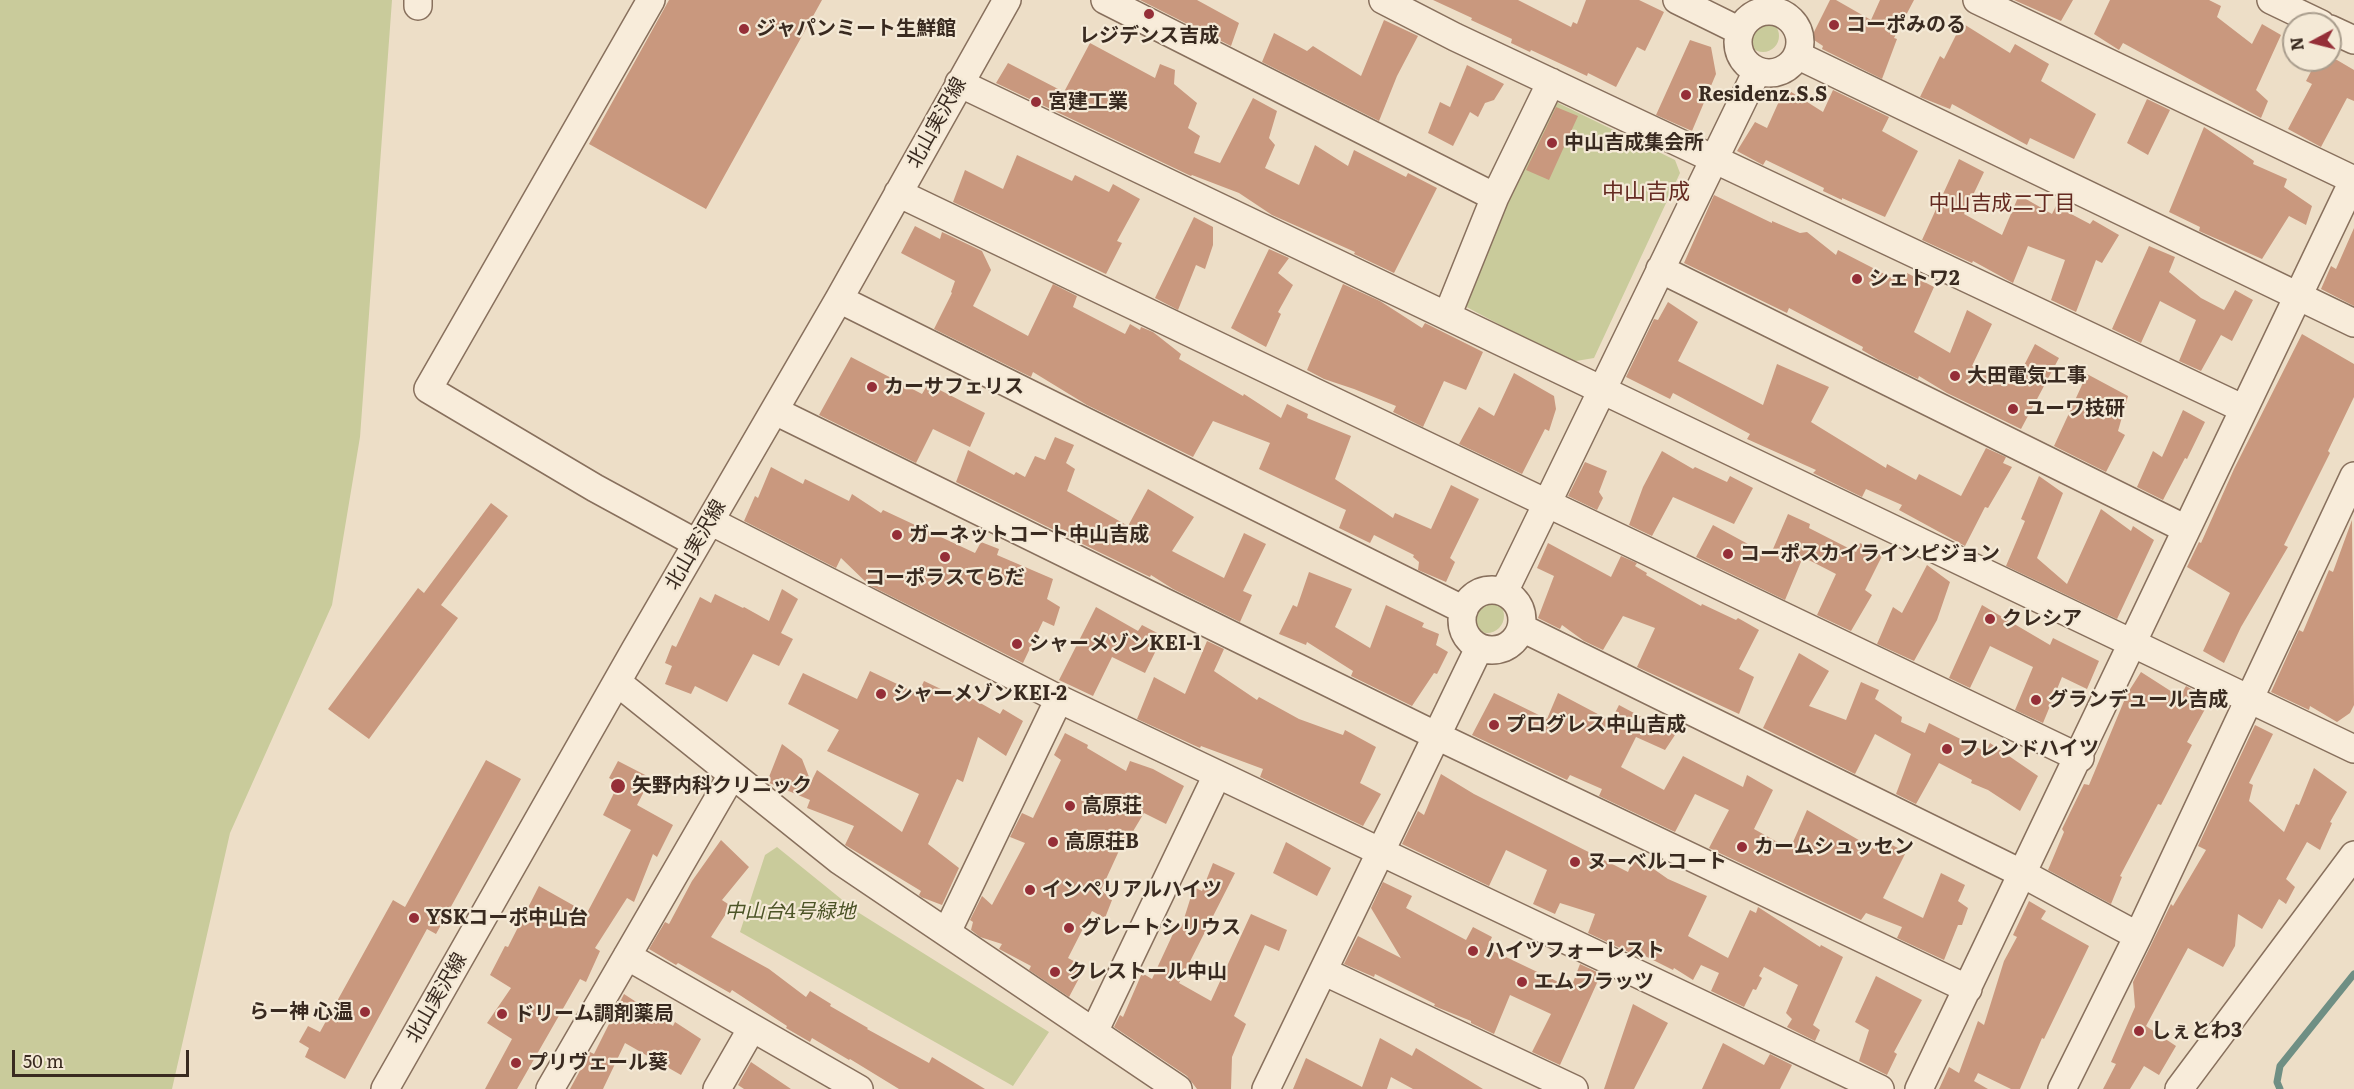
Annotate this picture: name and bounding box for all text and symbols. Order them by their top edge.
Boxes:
marker: レジデンス吉成 [1142,7,1156,21]
north arrow [2282,12,2342,72]
place label: コーポみのる [1846,13,1966,37]
place label: ジャパンミート生鮮館 [756,17,956,41]
marker: コーポみのる [1827,18,1841,32]
marker: ジャパンミート生鮮館 [737,22,751,36]
place label: レジデンス吉成 [1079,24,1219,48]
text: N [2283,36,2309,52]
street label: 北山実沢線 [902,73,972,173]
place label: Residenz.S.S [1698,83,1827,107]
marker: Residenz.S.S [1679,88,1693,102]
place label: 宮建工業 [1048,90,1128,114]
marker: 宮建工業 [1029,95,1043,109]
place label: 中山吉成集会所 [1564,131,1704,155]
marker: 中山吉成集会所 [1545,136,1559,150]
district label: 中山吉成 [1602,180,1690,206]
district label: 中山吉成二丁目 [1929,191,2075,217]
place label: シェトワ2 [1869,267,1960,291]
marker: シェトワ2 [1850,272,1864,286]
place label: 大田電気工事 [1967,364,2087,388]
marker: 大田電気工事 [1948,369,1962,383]
place label: カーサフェリス [884,375,1024,399]
marker: カーサフェリス [865,380,879,394]
place label: ユーワ技研 [2025,397,2125,421]
marker: ユーワ技研 [2006,402,2020,416]
street label: 北山実沢線 [661,496,731,594]
place label: ガーネットコート中山吉成 [909,523,1149,547]
marker: ガーネットコート中山吉成 [890,528,904,542]
place label: コーポスカイラインピジョン [1740,542,2000,566]
marker: コーポスカイラインピジョン [1721,547,1735,561]
marker: コーポラスてらだ [938,550,952,564]
place label: コーポラスてらだ [865,566,1025,590]
place label: クレシア [2002,607,2082,631]
marker: クレシア [1983,612,1997,626]
place label: シャーメゾンKEI-1 [1029,632,1201,656]
marker: シャーメゾンKEI-1 [1010,637,1024,651]
place label: シャーメゾンKEI-2 [893,682,1067,706]
marker: シャーメゾンKEI-2 [874,687,888,701]
place label: グランデュール吉成 [2048,688,2228,712]
marker: グランデュール吉成 [2029,693,2043,707]
place label: プログレス中山吉成 [1506,713,1686,737]
marker: プログレス中山吉成 [1487,718,1501,732]
place label: フレンドハイツ [1959,737,2099,761]
marker: フレンドハイツ [1940,742,1954,756]
place label: 矢野内科クリニック [632,774,812,798]
marker: 矢野内科クリニック [609,777,627,795]
place label: 高原荘 [1082,794,1142,818]
marker: 高原荘 [1063,799,1077,813]
place label: 高原荘B [1065,830,1139,854]
marker: 高原荘B [1046,835,1060,849]
place label: カームシュッセン [1754,835,1914,859]
marker: カームシュッセン [1735,840,1749,854]
place label: ヌーベルコート [1587,850,1727,874]
marker: ヌーベルコート [1568,855,1582,869]
place label: インペリアルハイツ [1042,878,1222,902]
marker: インペリアルハイツ [1023,883,1037,897]
park label: 中山台4号緑地 [724,900,856,924]
place label: YSKコーポ中山台 [426,906,588,930]
marker: YSKコーポ中山台 [407,911,421,925]
place label: グレートシリウス [1081,916,1241,940]
marker: グレートシリウス [1062,921,1076,935]
place label: ハイツフォーレスト [1485,939,1665,963]
marker: ハイツフォーレスト [1466,944,1480,958]
street label: 北山実沢線 [402,949,472,1047]
place label: クレストール中山 [1067,960,1227,984]
marker: クレストール中山 [1048,965,1062,979]
place label: エムフラッツ [1534,970,1654,994]
marker: エムフラッツ [1515,975,1529,989]
place label: らー神 心温 [249,1000,353,1024]
place label: ドリーム調剤薬局 [514,1002,674,1026]
marker: らー神 心温 [358,1005,372,1019]
marker: ドリーム調剤薬局 [495,1007,509,1021]
place label: しぇとわ3 [2151,1019,2242,1043]
marker: しぇとわ3 [2132,1024,2146,1038]
scale bar [15,1038,192,1076]
text: 50 m [23,1047,64,1074]
place label: プリヴェール葵 [528,1051,668,1075]
marker: プリヴェール葵 [509,1056,523,1070]

